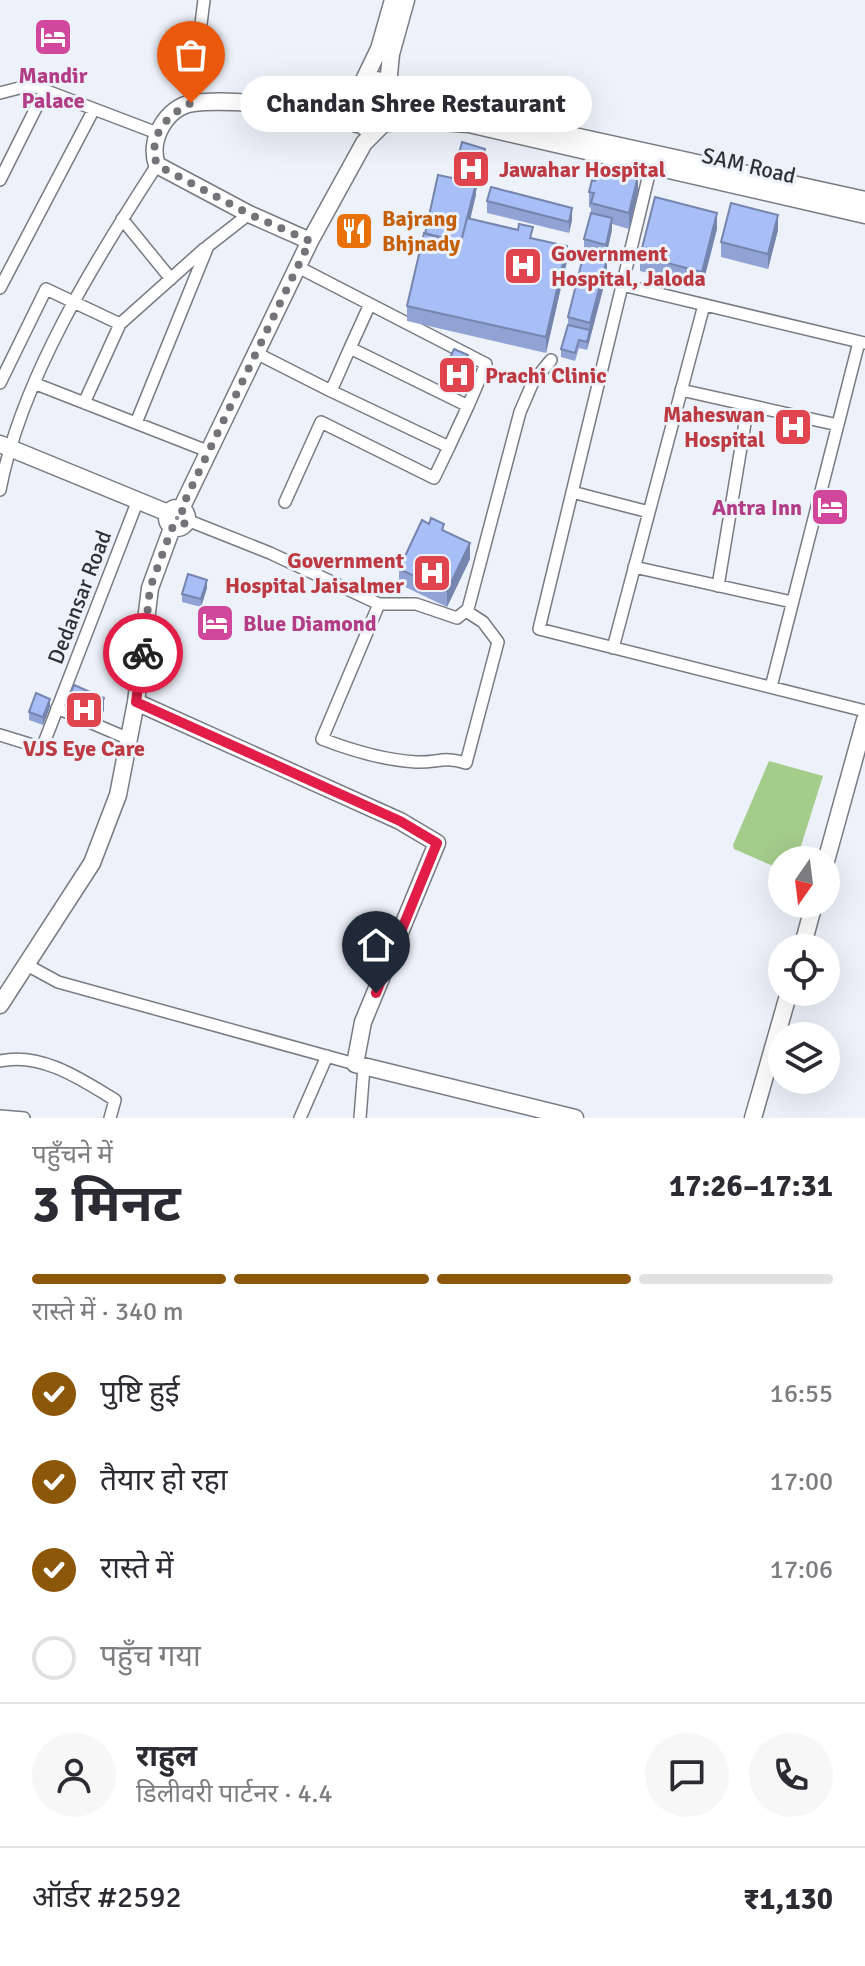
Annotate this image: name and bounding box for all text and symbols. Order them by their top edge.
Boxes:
hotel icon: Mandir Palace [32,16,74,58]
pin [157,21,225,103]
icon: bag [169,33,213,77]
place label: Mandir Palace [19,62,88,114]
callout: Chandan Shree Restaurant [239,75,591,131]
text: Chandan Shree Restaurant [266,88,566,120]
street label: SAM Road [699,142,798,189]
hospital icon: Jawahar Hospital [450,148,492,190]
place label: Jawahar Hospital [499,156,666,183]
place label: Bajrang Bhjnady [382,205,460,257]
restaurant icon: Bajrang Bhjnady [333,210,375,252]
place label: Government Hospital, Jaloda [551,240,706,292]
hospital icon: Government Hospital, Jaloda [502,245,544,287]
hospital icon: Prachi Clinic [436,354,478,396]
place label: Prachi Clinic [485,362,607,389]
place label: Maheswan Hospital [663,401,765,453]
hospital icon: Maheswan Hospital [772,406,814,448]
hotel icon: Antra Inn [809,486,851,528]
place label: Antra Inn [712,494,802,521]
street label: Dedansar Road [42,527,117,668]
place label: Government Hospital Jaisalmer [225,547,404,599]
hospital icon: Government Hospital Jaisalmer [411,552,453,594]
hotel icon: Blue Diamond [194,602,236,644]
place label: Blue Diamond [243,610,377,637]
courier [103,613,183,693]
icon: bike [121,631,165,675]
hospital icon: VJS Eye Care [63,689,105,731]
place label: VJS Eye Care [23,735,145,762]
north arrow [768,846,840,918]
map controls [768,846,840,1094]
pin [342,911,410,993]
icon: home [354,923,398,967]
button: locate [768,934,840,1006]
button: layers [768,1022,840,1094]
text: पहुँचने में [32,1139,113,1171]
text: 17:26–17:31 [669,1168,833,1205]
text: 3 मिनट [32,1172,181,1236]
text: रास्ते में · 340 m [32,1296,184,1328]
icon: check [32,1372,76,1416]
text: पुष्टि हुई [100,1374,180,1411]
text: 16:55 [770,1378,833,1410]
icon: check [32,1460,76,1504]
text: तैयार हो रहा [100,1462,227,1499]
text: 17:00 [770,1466,833,1498]
icon: check [32,1548,76,1592]
text: रास्ते में [100,1550,173,1587]
text: 17:06 [770,1554,833,1586]
text: पहुँच गया [100,1638,201,1675]
button: person [32,1733,116,1817]
button: chat [645,1733,729,1817]
button: phone [749,1733,833,1817]
text: राहुल [136,1738,197,1775]
text: डिलीवरी पार्टनर · 4.4 [136,1778,333,1810]
text: ऑर्डर #2592 [32,1879,182,1916]
text: ₹1,130 [743,1881,833,1918]

